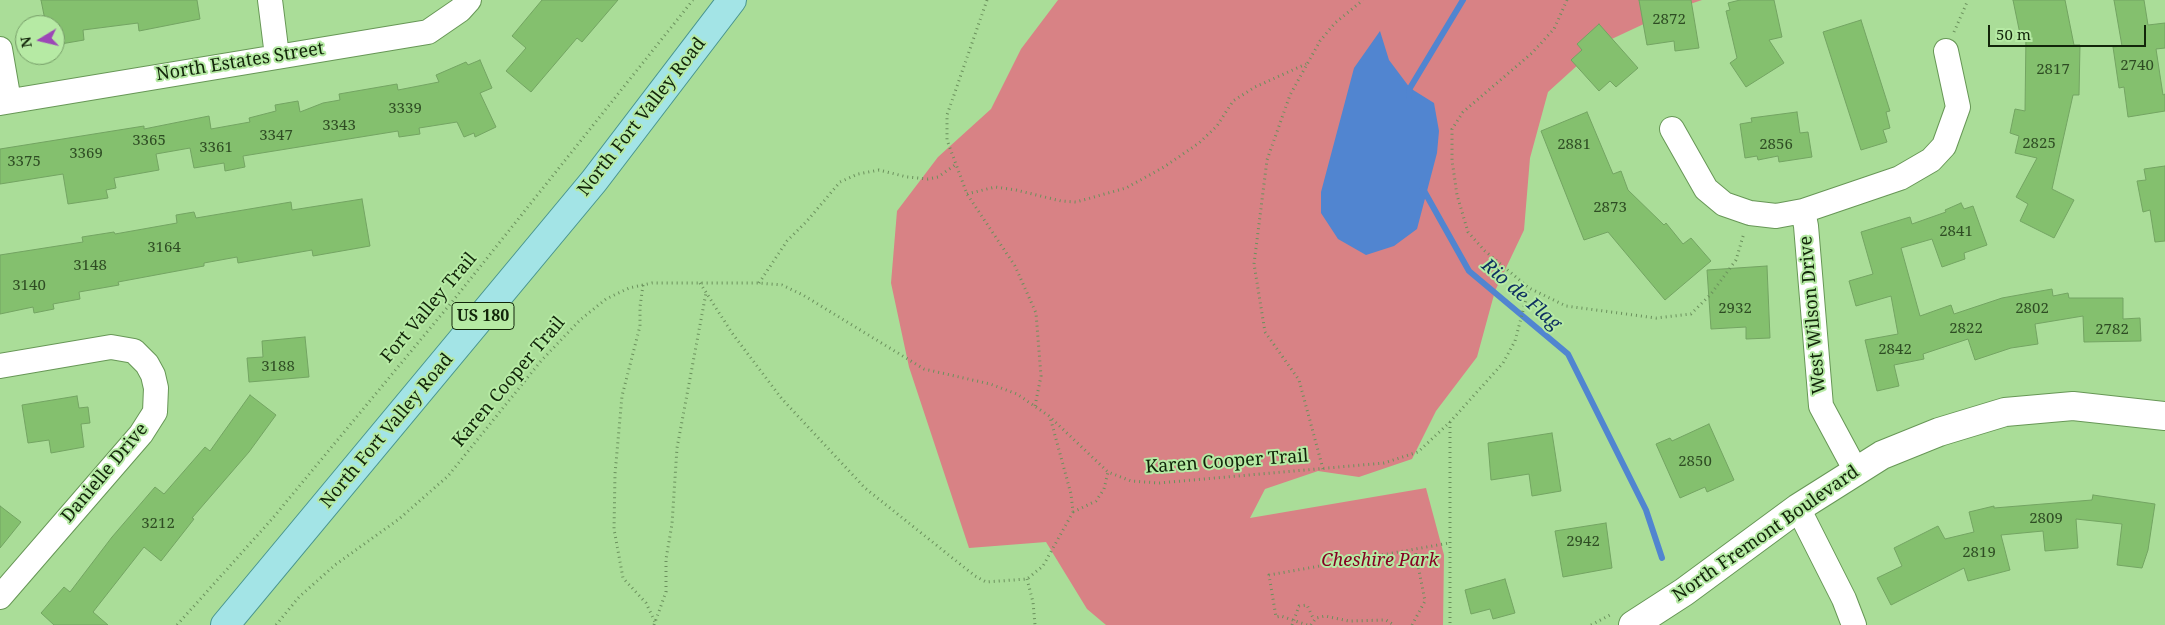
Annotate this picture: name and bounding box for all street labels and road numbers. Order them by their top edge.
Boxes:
street label: North Fort Valley Road [573,34,711,200]
street label: North Estates Street [154,38,326,86]
street label: West Wilson Drive [1795,235,1831,395]
street label: Fort Valley Trail [377,248,481,368]
road number: US 180 [452,302,514,330]
street label: Karen Cooper Trail [448,312,570,452]
street label: North Fort Valley Road [316,349,458,513]
street label: Danielle Drive [57,419,153,527]
street label: Karen Cooper Trail [1145,446,1309,478]
street label: North Fremont Boulevard [1669,461,1863,607]

